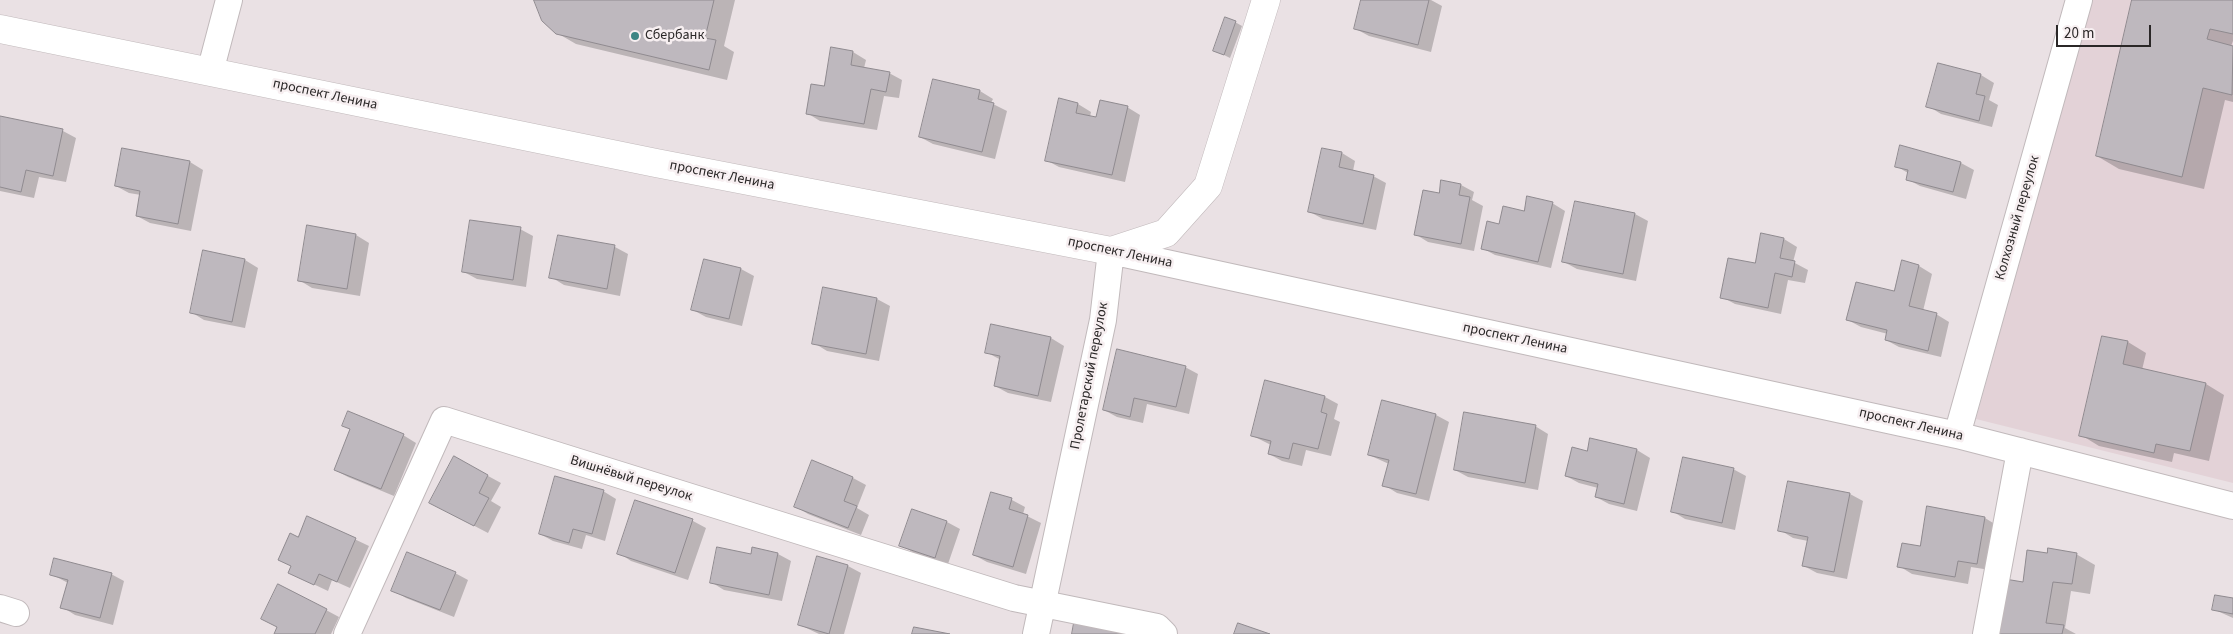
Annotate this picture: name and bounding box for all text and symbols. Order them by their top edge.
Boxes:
scale bar [2058,15,2153,47]
text: 20 m [2064,23,2094,44]
place label: Сбербанк [645,28,704,44]
marker: Сбербанк [629,30,641,42]
street label: проспект Ленина [271,76,379,114]
street label: Колхозный переулок [1992,154,2044,282]
street label: проспект Ленина [668,158,776,194]
street label: проспект Ленина [1066,234,1174,272]
street label: Пролетарский переулок [1068,301,1112,451]
street label: проспект Ленина [1461,320,1569,358]
street label: проспект Ленина [1857,405,1965,445]
street label: Вишнёвый переулок [568,452,694,506]

